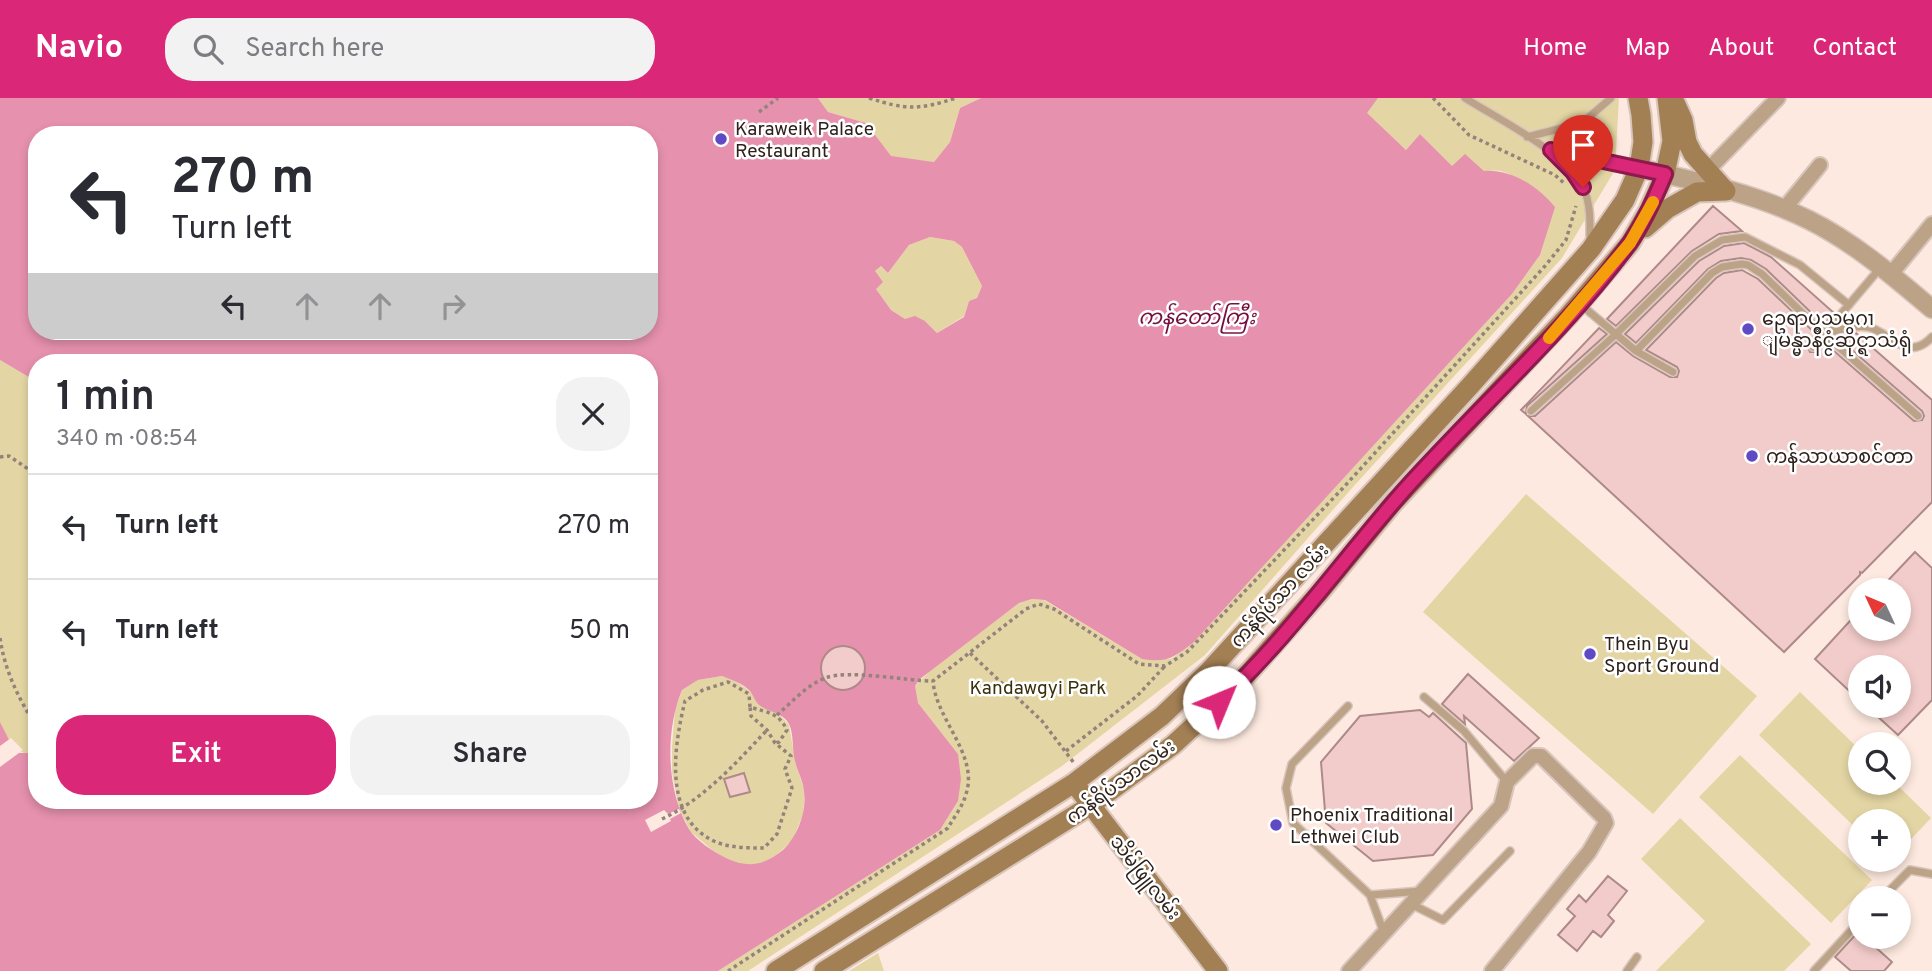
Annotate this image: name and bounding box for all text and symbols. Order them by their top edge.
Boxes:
search box [165,18,655,81]
text: Navio [35,28,123,70]
icon: search [189,30,227,68]
text: Search here [245,33,384,66]
text: Home [1523,34,1587,64]
text: Map [1625,34,1670,64]
text: About [1708,34,1774,64]
text: Contact [1812,34,1897,64]
pin [1553,115,1613,187]
place label: Karaweik Palace Restaurant [735,118,874,164]
icon: arrive [1564,126,1602,164]
marker: Karaweik Palace Restaurant [713,131,729,147]
text: 270 m [171,149,314,211]
icon: left [56,154,147,245]
text: Turn left [171,210,292,250]
icon: left [215,287,253,325]
icon: ahead [288,287,326,325]
icon: ahead [361,287,399,325]
icon: right [434,287,472,325]
water label: ကန်တော်ကြီး [1138,302,1257,334]
place label: ဥေရာပသမဂၢ ျမန္မာနိဳင္ငံဆိုင္ရာသံရုံ [1762,308,1912,357]
marker: ဥေရာပသမဂၢ ျမန္မာနိဳင္ငံဆိုင္ရာသံရုံ [1740,321,1756,337]
text: 1 min [56,372,155,425]
button: close [556,377,630,451]
text: 340 m · 08:54 [56,425,198,454]
place label: ကန်သာယာစင်တာ [1766,442,1913,472]
marker: ကန်သာယာစင်တာ [1744,448,1760,464]
icon: left [56,508,94,546]
text: Turn left [115,510,219,543]
text: 270 m [557,510,630,543]
street label: ကန်ရိပ်သာ လမ်း [1223,537,1336,655]
north arrow [1848,578,1911,640]
map controls [1848,578,1911,949]
icon: left [56,613,94,651]
text: Turn left [115,615,219,648]
text: 50 m [569,615,630,648]
place label: Thein Byu Sport Ground [1604,633,1719,679]
marker: Thein Byu Sport Ground [1582,646,1598,662]
button: sound [1848,655,1911,718]
position arrow [1182,665,1256,739]
park label: Kandawgyi Park [970,677,1106,701]
button: Exit [56,715,336,795]
button: Share [350,715,630,795]
street label: ကန်ရိပ်သာလမ်း [1060,732,1182,832]
button: search [1848,732,1911,795]
place label: Phoenix Traditional Lethwei Club [1290,804,1453,850]
button: + [1848,809,1911,872]
marker: Phoenix Traditional Lethwei Club [1268,817,1284,833]
street label: သိမ်ဖြူလမ်း [1102,829,1188,927]
button: − [1848,886,1911,949]

